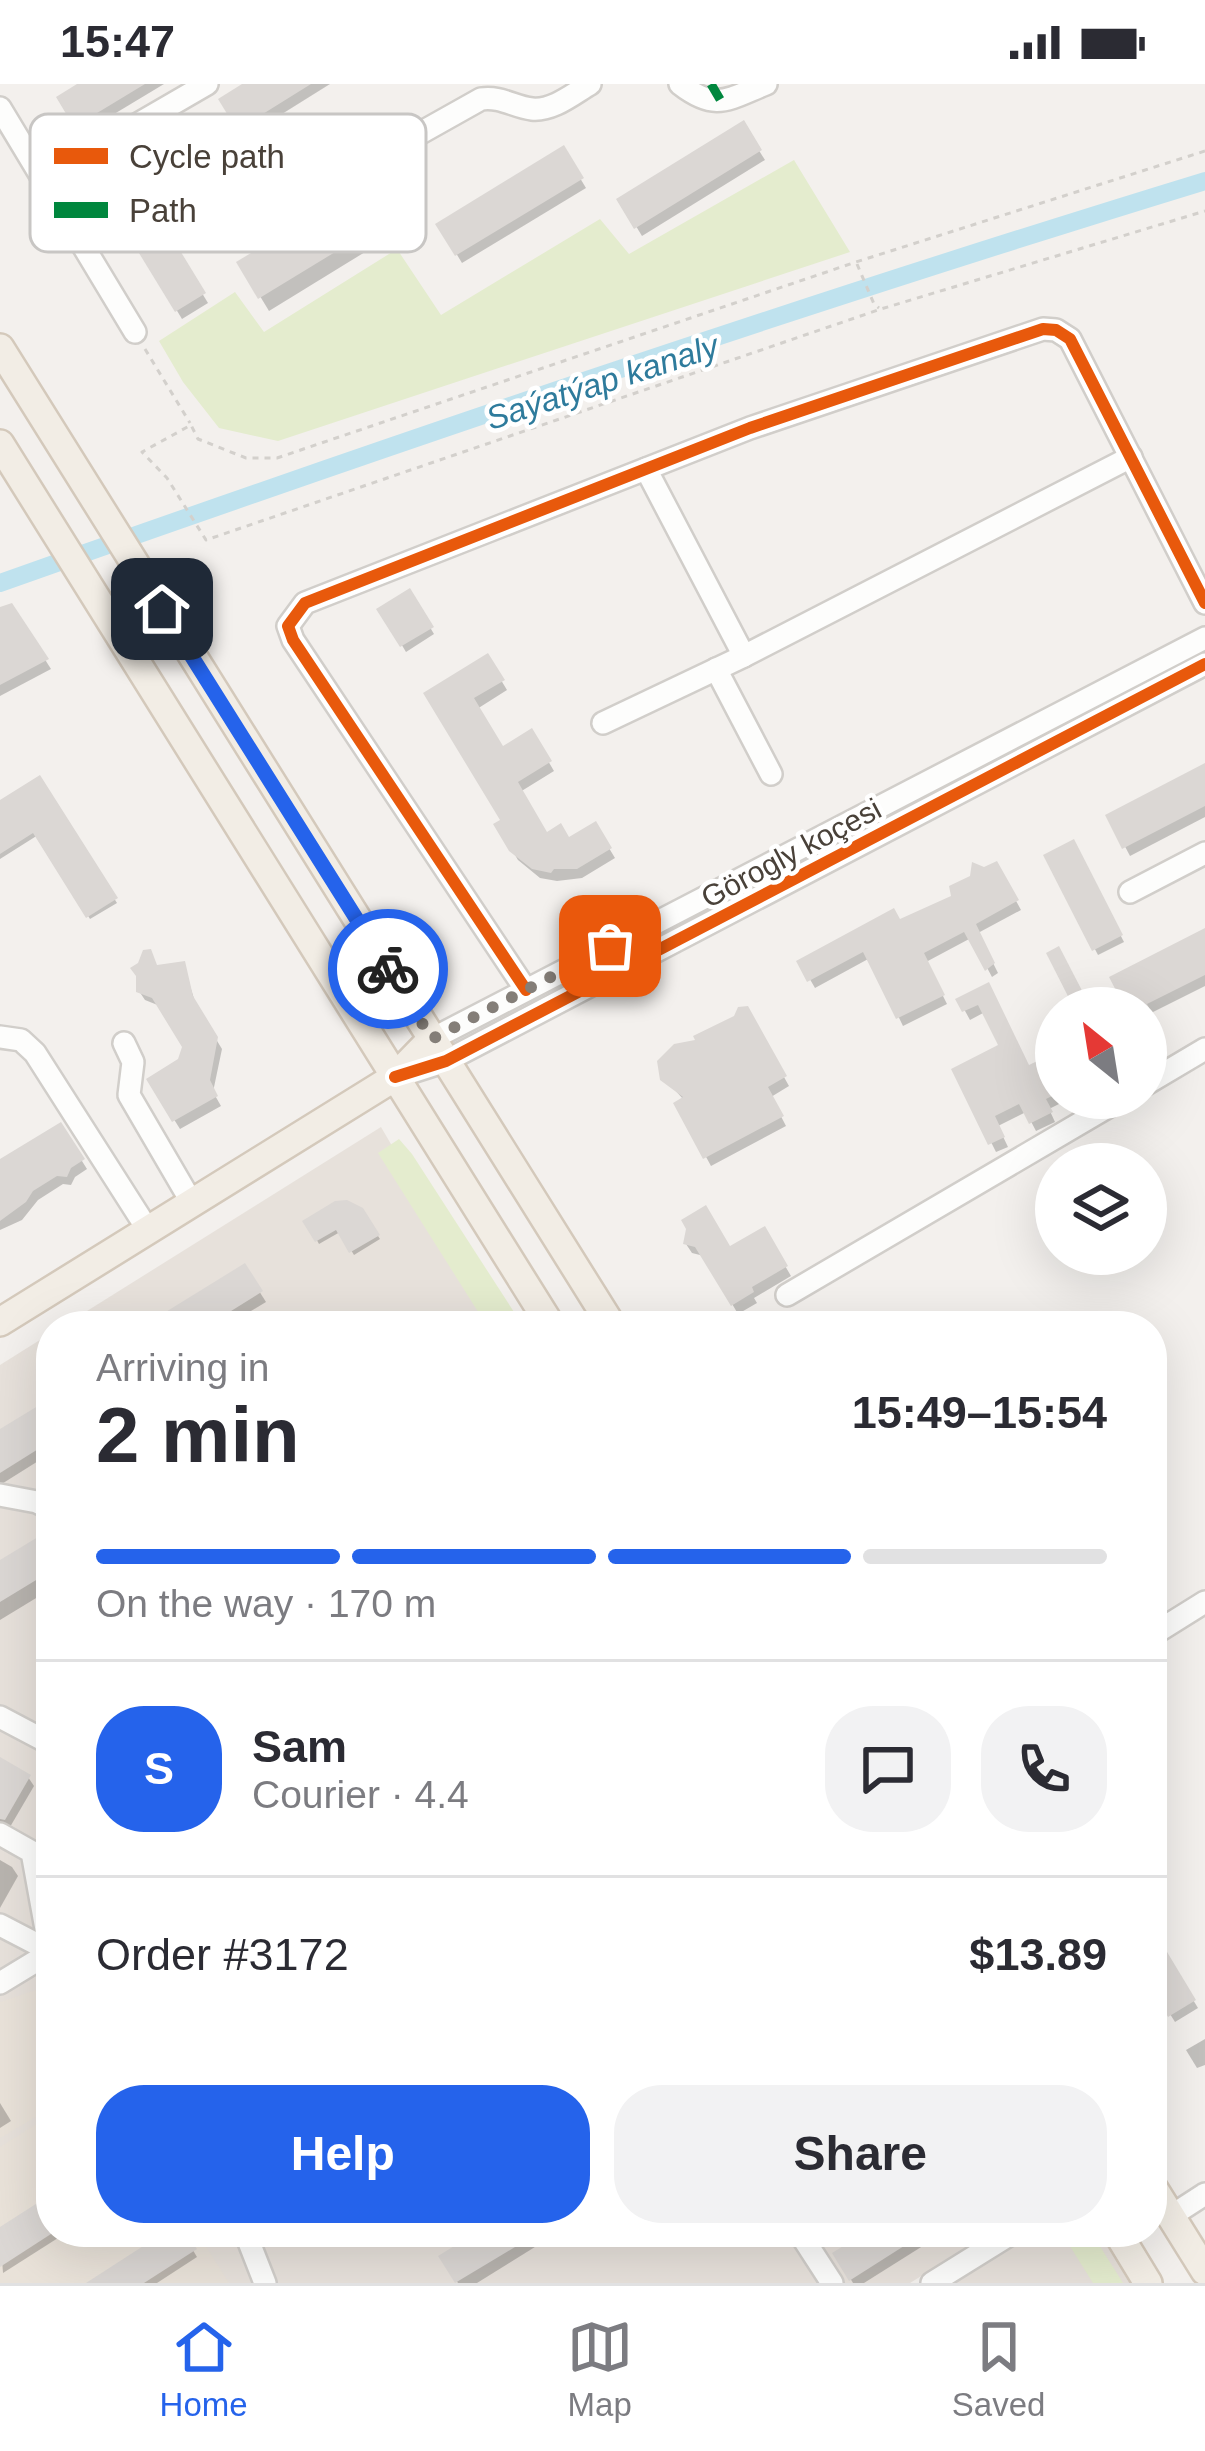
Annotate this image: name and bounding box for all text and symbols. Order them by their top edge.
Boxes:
text: 15:47 [60,16,175,67]
legend [30,114,426,252]
text: Cycle path [129,138,285,175]
text: Path [129,192,197,229]
water label: Saýatýap kanaly [481,326,725,437]
pin [111,558,213,660]
icon: home [129,576,195,642]
street label: Görogly koçesi [696,792,886,914]
pin [559,895,661,997]
courier [328,909,448,1029]
icon: bag [577,913,643,979]
icon: bike [355,936,421,1002]
north arrow [1035,987,1167,1119]
map controls [1035,987,1167,1275]
button: layers [1035,1143,1167,1275]
text: Arriving in [96,1346,269,1389]
text: 15:49–15:54 [852,1387,1107,1438]
text: 2 min [96,1391,300,1479]
text: On the way · 170 m [96,1582,436,1625]
button: chat [825,1706,951,1832]
button: phone [981,1706,1107,1832]
text: Sam [252,1721,347,1772]
text: S [144,1743,174,1794]
text: Courier · 4.4 [252,1773,469,1816]
text: Order #3172 [96,1929,349,1980]
text: $13.89 [969,1929,1107,1980]
button: Help [96,2085,590,2223]
button: Share [614,2085,1107,2223]
tab: Home [160,2314,248,2424]
tab: Map [567,2314,633,2424]
tab: Saved [952,2314,1045,2424]

